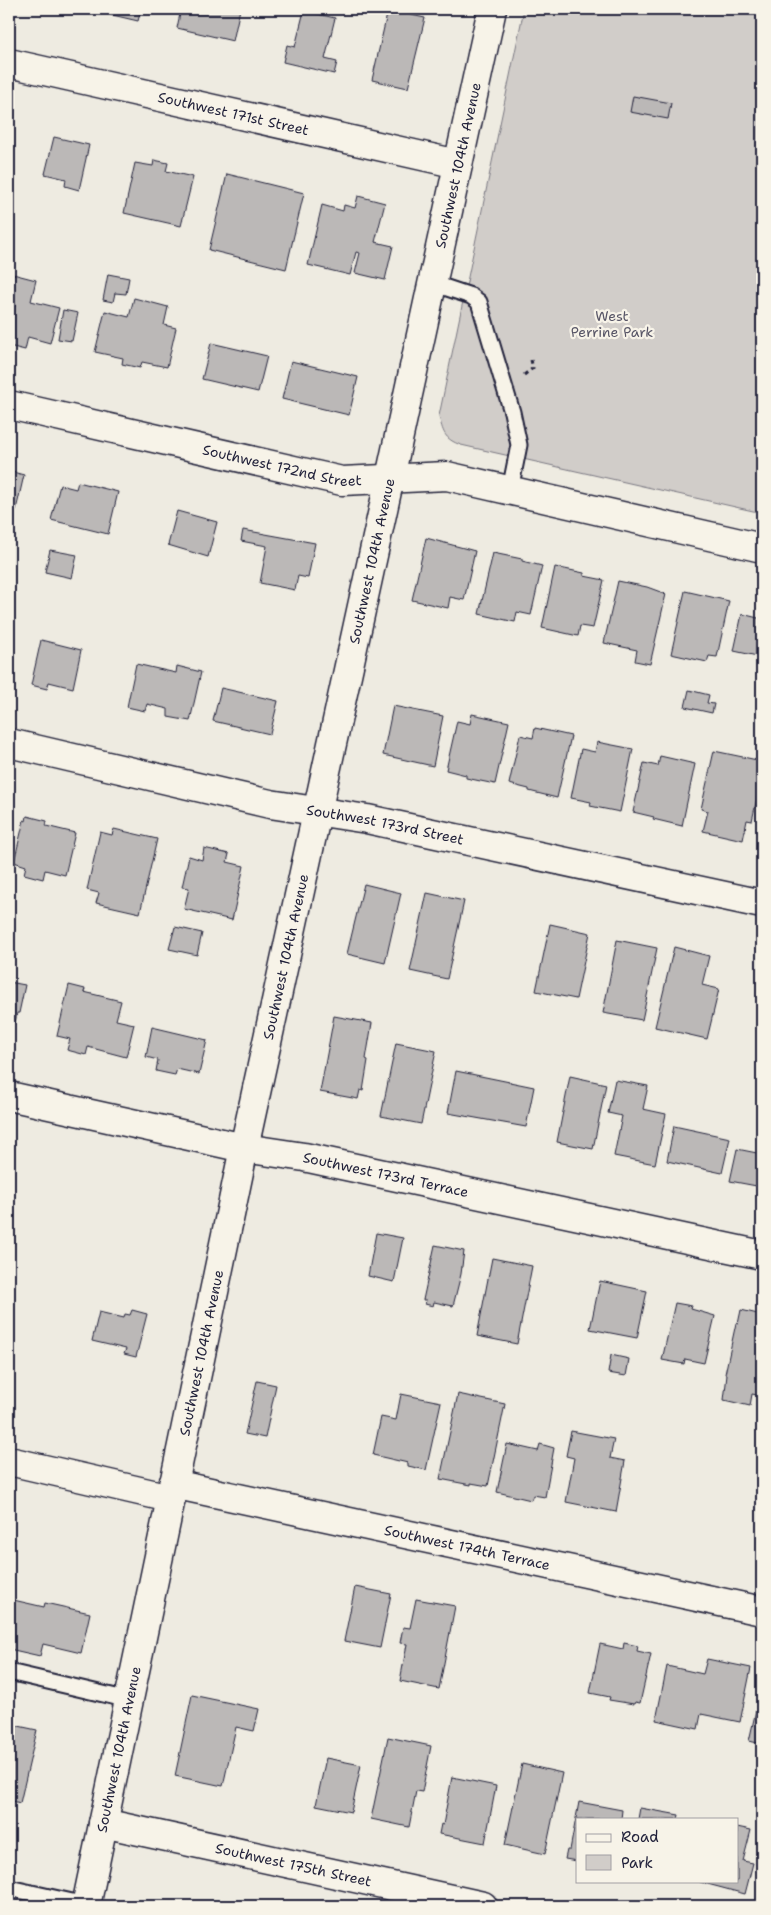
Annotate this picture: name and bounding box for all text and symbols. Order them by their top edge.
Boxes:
street label: Southwest 104th Avenue [431,81,485,250]
street label: Southwest 171st Street [156,88,311,139]
park label: West Perrine Park [571,307,653,341]
street label: Southwest 172nd Street [201,440,362,490]
street label: Southwest 104th Avenue [345,476,399,646]
street label: Southwest 173rd Street [305,801,466,849]
street label: Southwest 104th Avenue [259,872,312,1041]
street label: Southwest 173rd Terrace [301,1148,470,1201]
street label: Southwest 104th Avenue [175,1268,227,1438]
street label: Southwest 174th Terrace [383,1521,552,1574]
street label: Southwest 104th Avenue [93,1665,145,1834]
legend [576,1818,738,1882]
text: Road [621,1827,659,1847]
street label: Southwest 175th Street [214,1839,373,1890]
text: Park [621,1853,653,1873]

